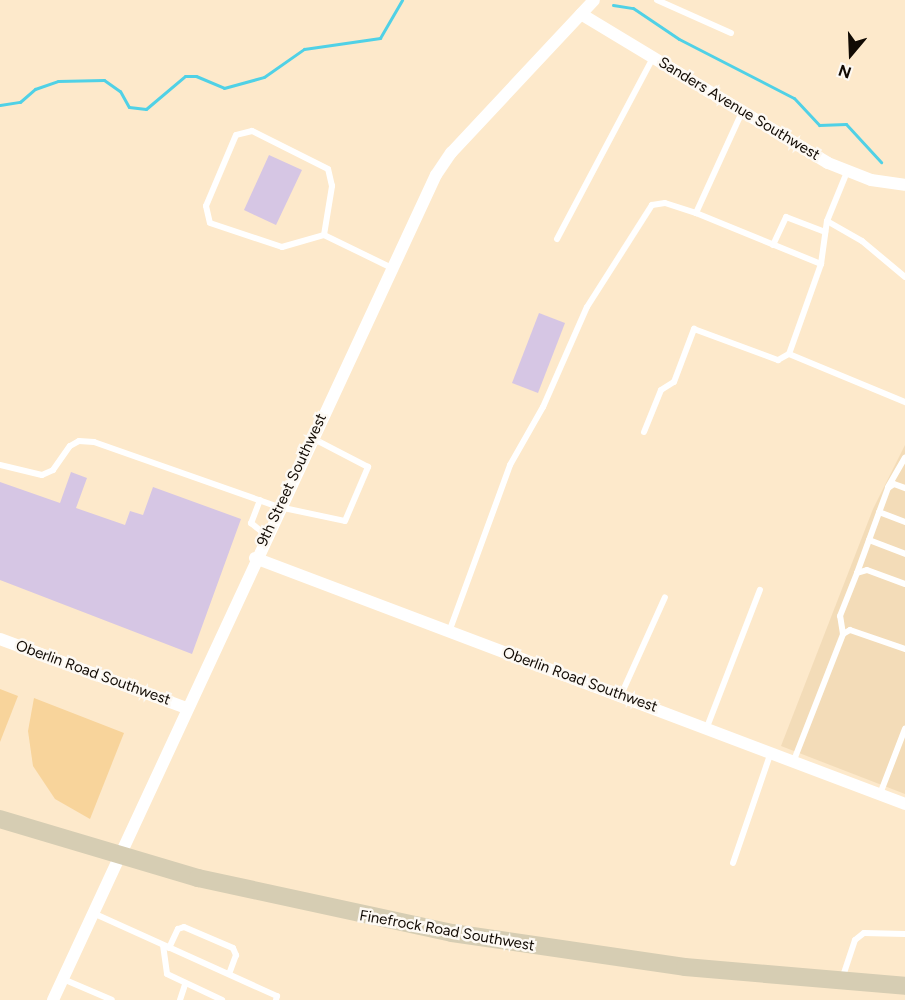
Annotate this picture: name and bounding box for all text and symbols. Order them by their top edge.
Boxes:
north arrow [821,24,881,84]
street label: Sanders Avenue Southwest [655,54,823,164]
text: N [836,60,854,82]
street label: 9th Street Southwest [253,411,331,549]
street label: Oberlin Road Southwest [13,637,173,709]
street label: Oberlin Road Southwest [500,644,660,716]
street label: Finefrock Road Southwest [358,907,536,955]

